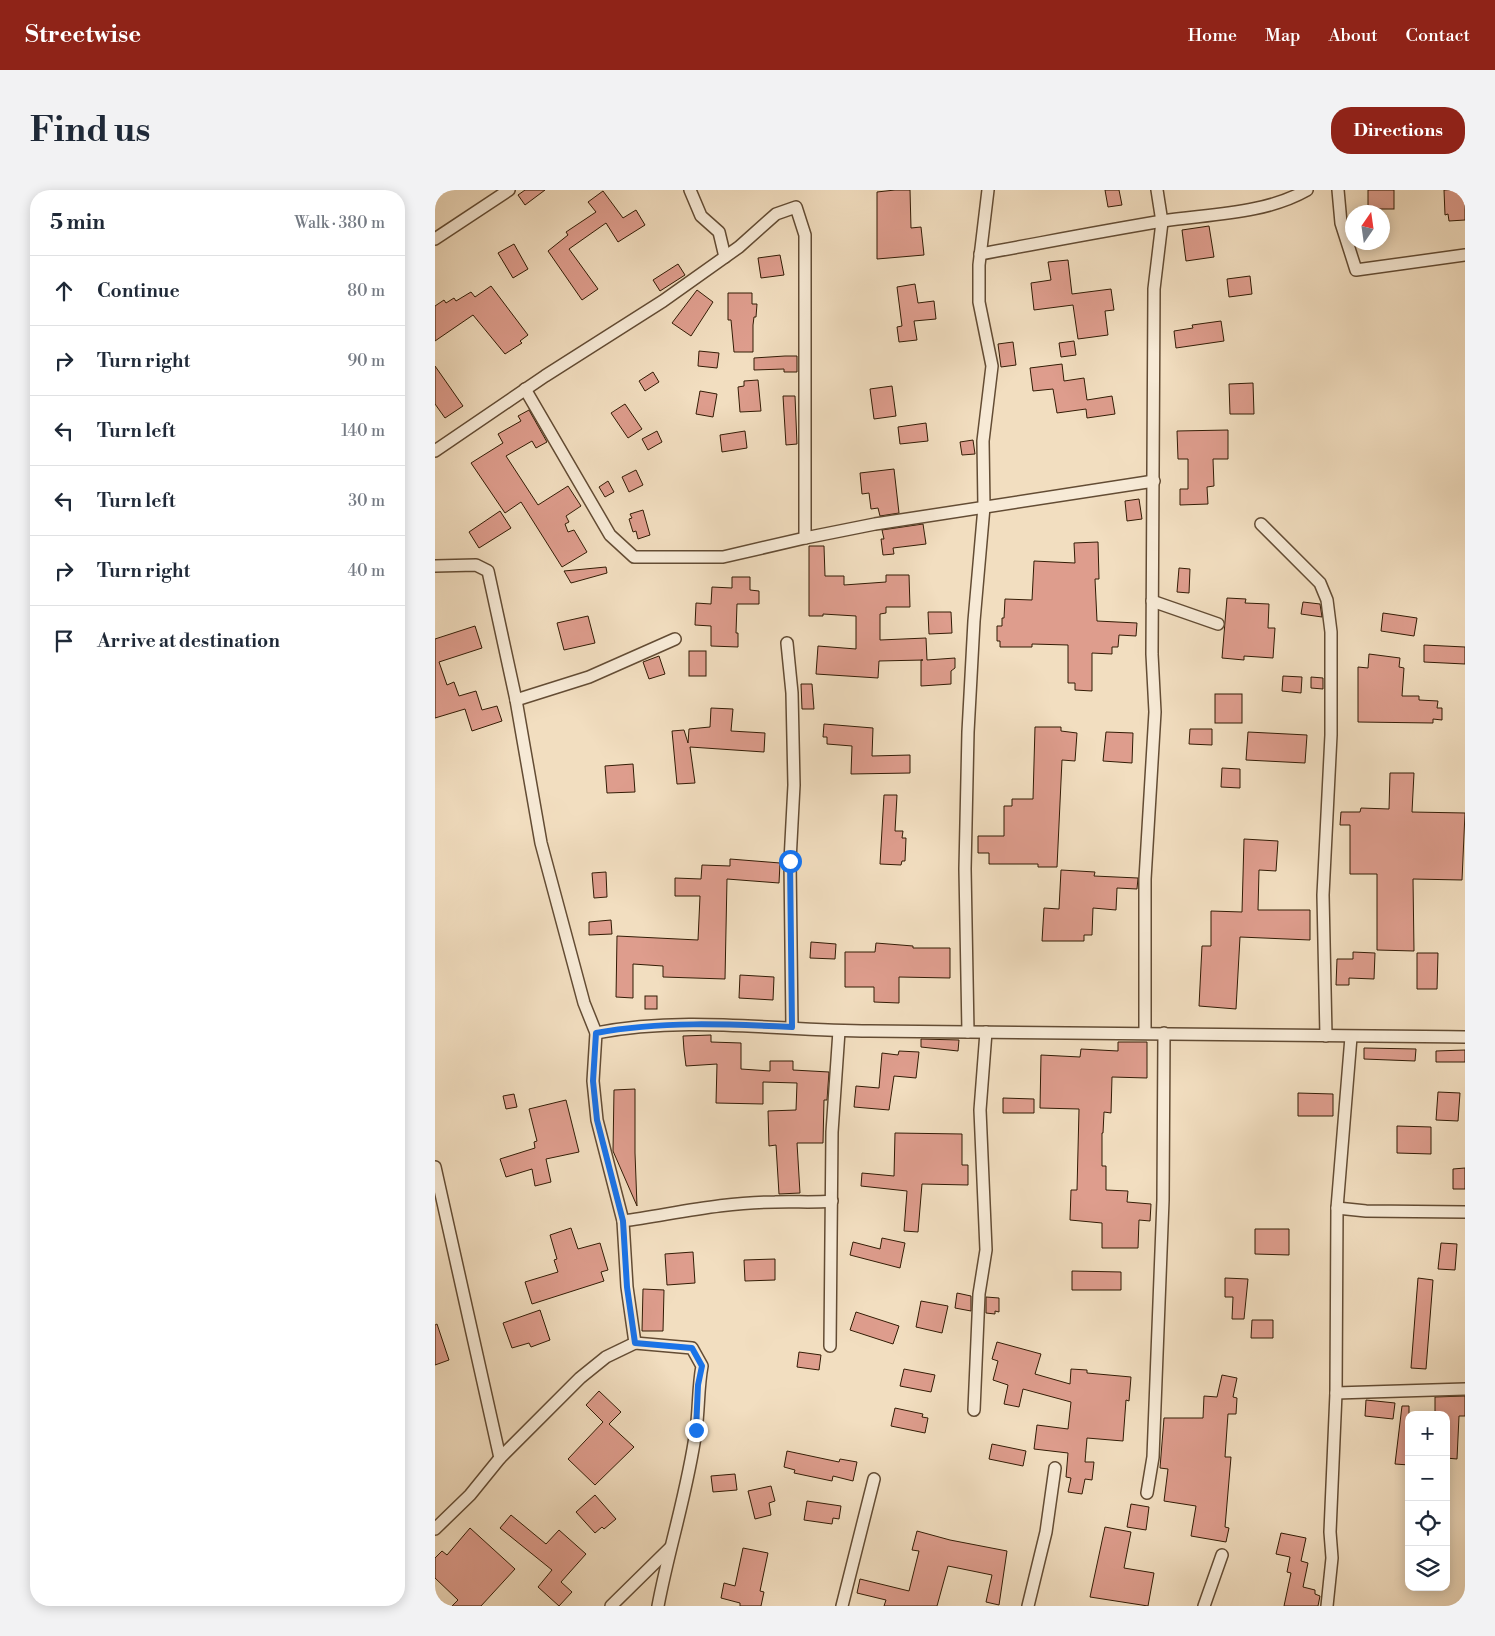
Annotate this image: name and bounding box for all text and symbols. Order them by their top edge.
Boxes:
text: Streetwise [25,20,141,50]
text: Home [1188,24,1237,47]
text: Map [1265,24,1301,47]
text: About [1329,24,1378,47]
text: Contact [1406,24,1470,47]
button: Directions [1331,107,1465,154]
text: Find us [30,109,150,152]
north arrow [1345,205,1390,250]
text: 5 min [50,210,105,236]
text: Walk · 380 m [295,213,385,233]
icon: ahead [50,277,78,305]
text: Continue [97,279,180,303]
text: 80 m [347,281,385,301]
icon: right [50,347,78,375]
text: Turn right [97,349,190,373]
text: 90 m [347,351,385,371]
icon: left [50,417,78,445]
text: Turn left [97,419,176,443]
text: 140 m [341,421,385,441]
icon: left [50,487,78,515]
text: Turn left [97,489,176,513]
text: 30 m [348,491,385,511]
icon: right [50,557,78,585]
text: Turn right [97,559,190,583]
text: 40 m [348,561,385,581]
icon: arrive [50,627,78,655]
text: Arrive at destination [97,629,280,653]
route start [779,850,802,873]
map controls [1405,1411,1450,1591]
button: + [1405,1411,1450,1456]
route end [685,1419,708,1442]
button: − [1405,1456,1450,1501]
button: locate [1405,1501,1450,1546]
button: layers [1405,1546,1450,1591]

